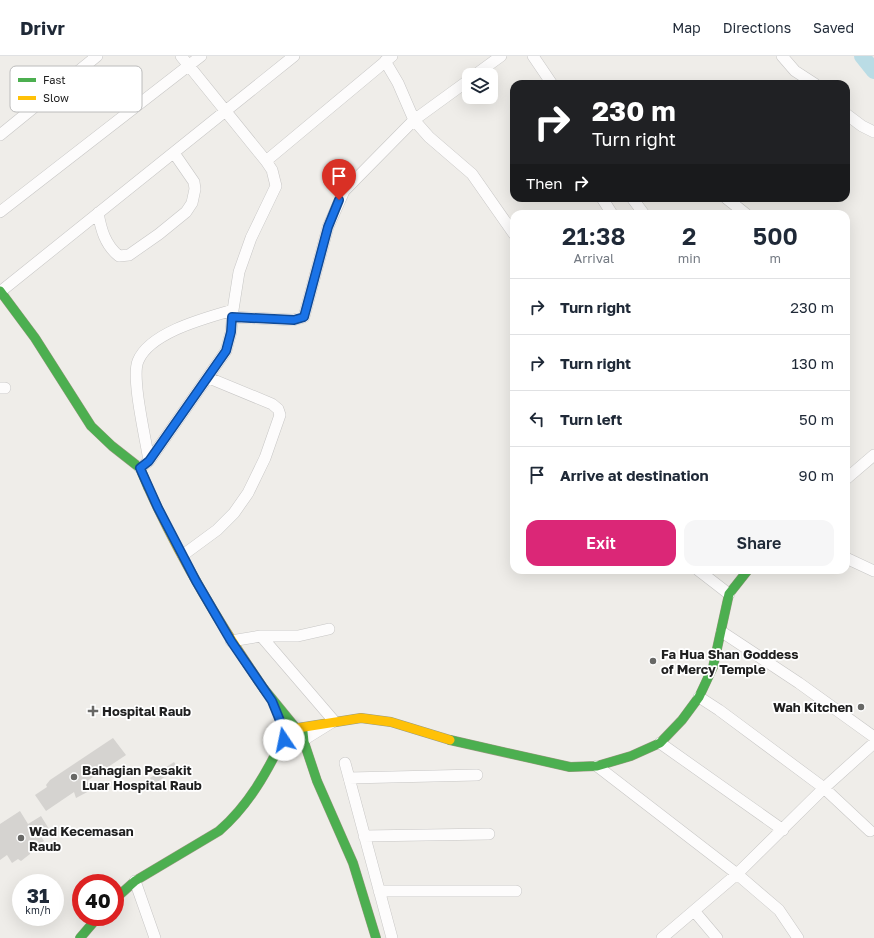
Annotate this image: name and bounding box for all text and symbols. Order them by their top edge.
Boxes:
text: Drivr [20,16,65,39]
text: Map [672,19,701,36]
text: Directions [723,19,791,36]
text: Saved [813,19,854,36]
legend [10,66,142,112]
map controls [462,68,498,104]
button: layers [462,68,498,104]
text: Fast [43,73,66,86]
text: Slow [43,91,69,104]
text: 230 m [592,94,676,127]
icon: right [526,96,578,148]
text: Turn right [592,128,676,150]
pin [322,159,356,200]
icon: arrive [328,165,350,187]
icon: right [570,172,592,194]
text: Then [526,174,562,192]
text: 21:38 [562,221,626,250]
text: 2 [682,221,696,250]
text: 500 [753,221,798,250]
text: Arrival [574,250,614,266]
text: min [678,250,701,266]
text: m [770,250,781,266]
icon: right [526,296,548,318]
text: Turn right [560,298,631,316]
text: 230 m [790,298,834,316]
icon: right [526,352,548,374]
text: Turn right [560,354,631,372]
text: 130 m [792,354,834,372]
icon: left [526,408,548,430]
text: Turn left [560,410,622,428]
text: 50 m [799,410,834,428]
icon: arrive [526,464,548,486]
text: Arrive at destination [560,466,709,484]
text: 90 m [799,466,834,484]
button: Exit [526,520,676,566]
button: Share [684,520,834,566]
place label: Fa Hua Shan Goddess of Mercy Temple [661,646,798,677]
marker: Fa Hua Shan Goddess of Mercy Temple [648,656,658,666]
place label: Wah Kitchen [773,699,853,715]
marker: Wah Kitchen [856,702,866,712]
place label: Hospital Raub [102,703,191,719]
marker: Hospital Raub [87,705,99,717]
position arrow [263,719,305,761]
place label: Bahagian Pesakit Luar Hospital Raub [82,762,202,793]
marker: Bahagian Pesakit Luar Hospital Raub [69,772,79,782]
place label: Wad Kecemasan Raub [29,823,134,854]
marker: Wad Kecemasan Raub [16,833,26,843]
speed limit sign: 40 [72,874,124,926]
text: 31 [27,883,49,907]
text: km/h [25,904,51,916]

